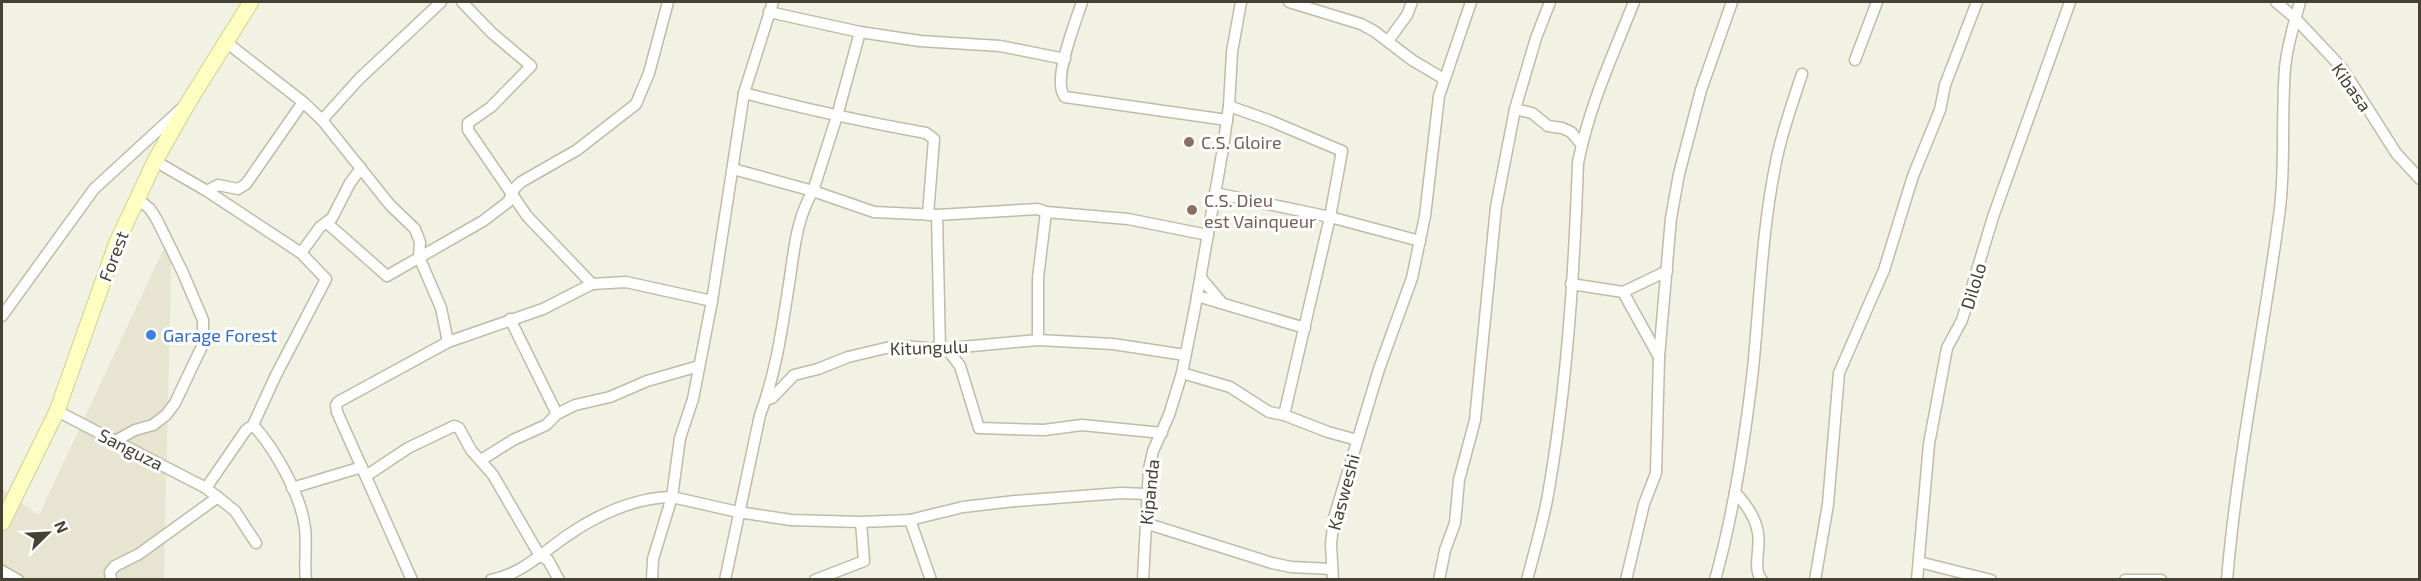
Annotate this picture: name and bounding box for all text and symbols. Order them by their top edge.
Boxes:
street label: Kibasa [2327,58,2377,116]
place label: C.S. Gloire [1201,131,1282,153]
marker: C.S. Gloire [1182,135,1196,149]
place label: C.S. Dieu est Vainqueur [1204,189,1316,232]
marker: C.S. Dieu est Vainqueur [1185,203,1199,217]
street label: Forest [93,228,133,284]
street label: Dilolo [1956,260,1990,312]
place label: Garage Forest [163,324,277,346]
marker: Garage Forest [144,328,158,342]
street label: Kitungulu [889,335,969,359]
street label: Sanguza [95,423,167,475]
street label: Kasweshi [1322,451,1364,533]
street label: Kipanda [1135,458,1163,526]
north arrow [18,503,78,563]
text: N [51,518,73,536]

